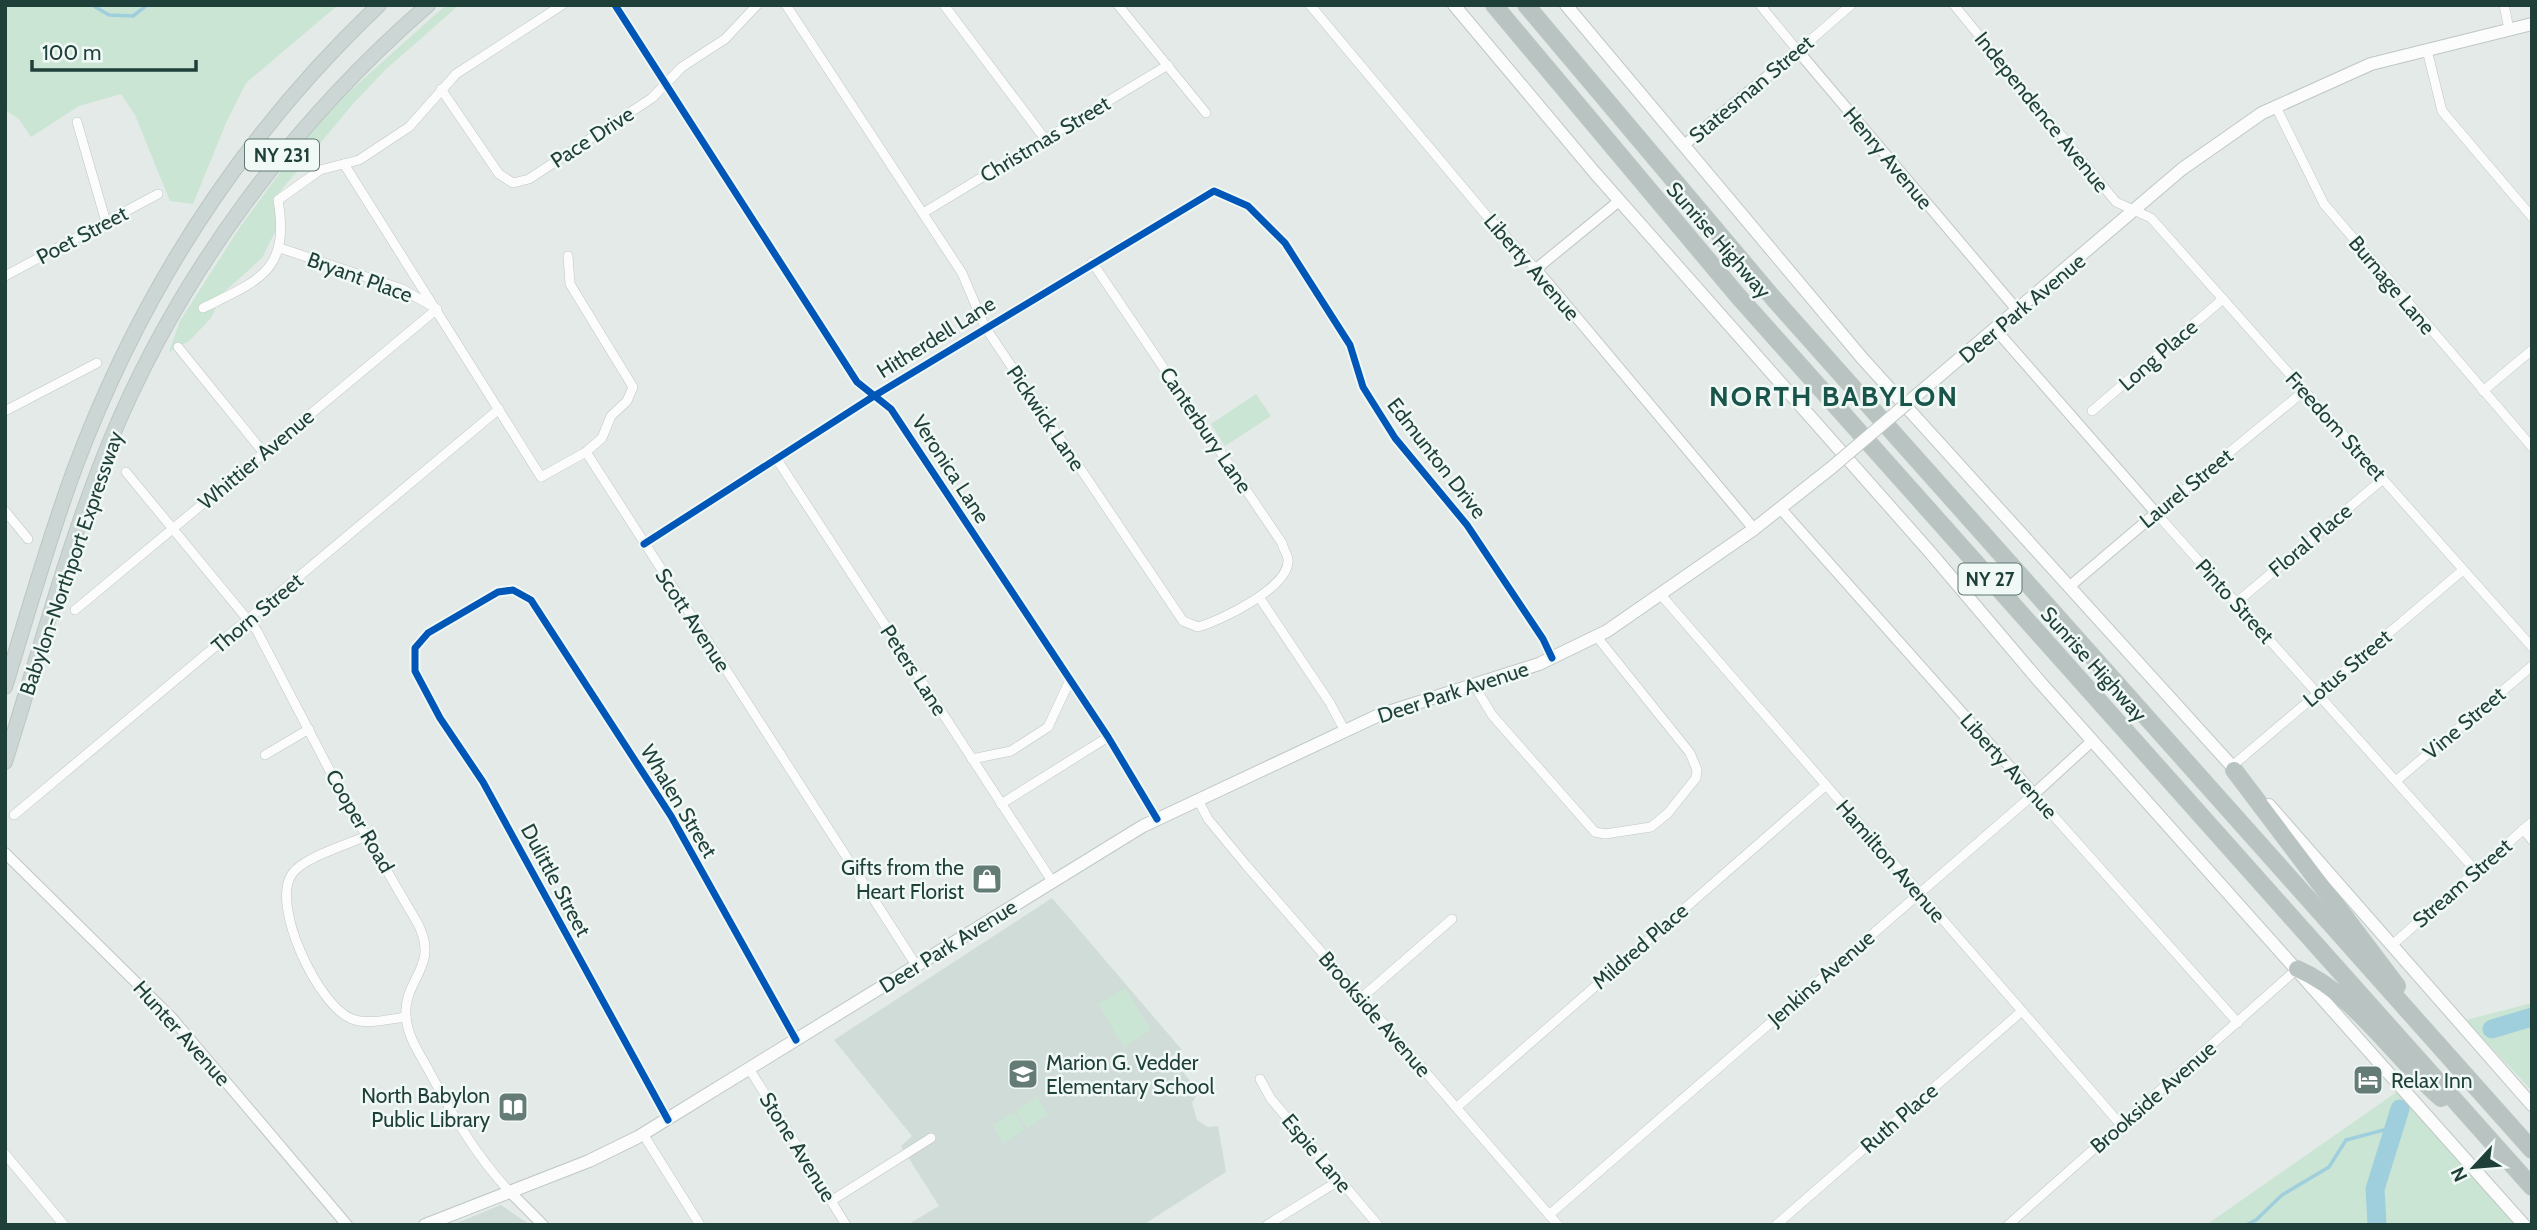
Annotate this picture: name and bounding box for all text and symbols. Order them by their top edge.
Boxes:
street label: Independence Avenue [1970,27,2115,197]
scale bar [32,28,196,72]
street label: Statesman Street [1684,30,1818,148]
text: 100 m [42,40,101,65]
street label: Christmas Street [976,90,1114,188]
street label: Pace Drive [546,101,638,173]
street label: Henry Avenue [1838,102,1938,214]
road number: NY 231 [245,140,319,170]
street label: Sunrise Highway [1662,177,1777,304]
street label: Poet Street [32,201,132,269]
street label: Liberty Avenue [1479,209,1585,326]
street label: Burnage Lane [2344,231,2441,340]
street label: Bryant Place [304,246,416,308]
street label: Deer Park Avenue [1954,248,2090,368]
street label: Hitherdell Lane [872,291,1000,383]
street label: Long Place [2114,314,2203,396]
street label: Pickwick Lane [1002,361,1091,476]
street label: Canterbury Lane [1155,362,1258,498]
street label: Freedom Street [2280,366,2392,486]
district label: NORTH BABYLON [1709,379,1959,413]
street label: Edmunton Drive [1382,393,1492,523]
street label: Whittier Avenue [193,403,319,515]
street label: Veronica Lane [907,410,995,528]
street label: Babylon-Northport Expressway [14,427,128,698]
street label: Laurel Street [2134,443,2238,533]
street label: Floral Place [2263,498,2357,582]
street label: Pinto Street [2191,554,2279,648]
street label: Scott Avenue [650,563,736,677]
road number: NY 27 [1958,564,2022,594]
street label: Thorn Street [206,568,308,658]
street label: Sunrise Highway [2036,601,2153,727]
street label: Peters Lane [875,620,953,720]
street label: Lotus Street [2298,624,2396,712]
street label: Deer Park Avenue [1374,656,1532,728]
street label: Vine Street [2418,681,2510,765]
street label: Liberty Avenue [1955,708,2063,824]
street label: Whalen Street [635,740,723,862]
street label: Cooper Road [320,765,400,877]
street label: Hamilton Avenue [1831,795,1951,928]
street label: Dulittle Street [516,819,596,941]
street label: Stream Street [2407,833,2517,933]
place label: Gifts from the Heart Florist [841,855,964,904]
shop icon: Gifts from the Heart Florist [970,862,1004,896]
street label: Deer Park Avenue [875,894,1021,998]
street label: Mildred Place [1587,898,1693,994]
street label: Jenkins Avenue [1762,925,1880,1032]
street label: Brookside Avenue [1314,946,1436,1082]
street label: Hunter Avenue [128,975,236,1091]
street label: Brookside Avenue [2085,1036,2221,1158]
place label: Marion G. Vedder Elementary School [1046,1050,1214,1099]
school or university icon: Marion G. Vedder Elementary School [1006,1057,1040,1091]
hotel icon: Relax Inn [2351,1063,2385,1097]
place label: Relax Inn [2391,1068,2472,1093]
street label: Ruth Place [1855,1078,1943,1158]
place label: North Babylon Public Library [361,1083,490,1132]
street label: Stone Avenue [754,1088,842,1207]
library icon: North Babylon Public Library [496,1090,530,1124]
street label: Espie Lane [1277,1109,1357,1198]
north arrow [2439,1132,2509,1202]
text: N [2446,1163,2472,1185]

